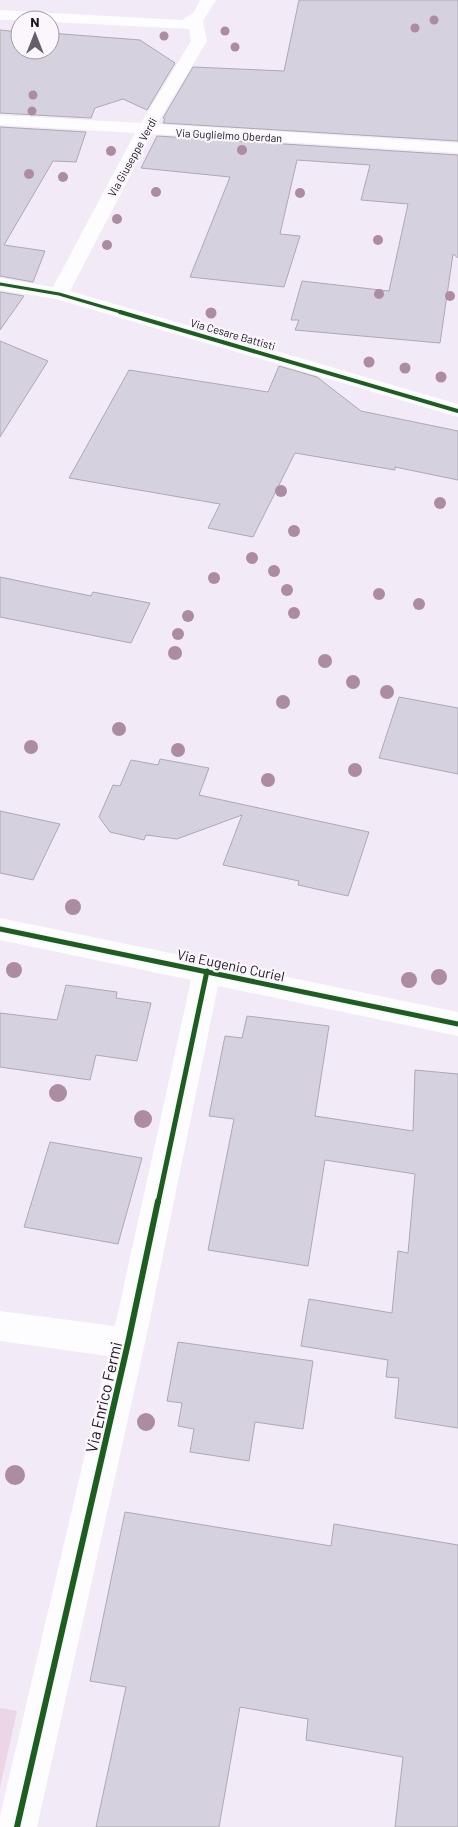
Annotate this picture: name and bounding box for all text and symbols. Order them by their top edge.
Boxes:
north arrow [10,10,60,60]
text: N [30,13,40,30]
street label: Via Giuseppe Verdi [105,115,159,199]
street label: Via Guglielmo Oberdan [175,126,283,144]
street label: Via Cesare Battisti [189,316,277,352]
street label: Via Eugenio Curiel [176,945,286,985]
street label: Via Enrico Fermi [81,1340,125,1454]

